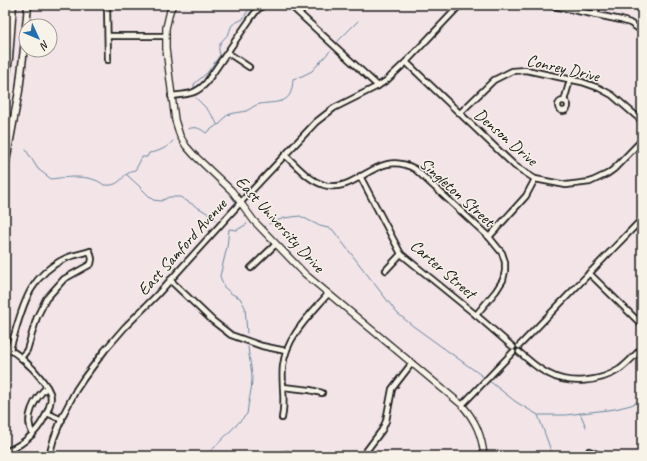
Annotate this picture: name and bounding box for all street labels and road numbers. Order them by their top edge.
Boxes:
street label: Conrey Drive [525,49,603,87]
street label: Denson Drive [470,104,543,171]
street label: Singleton Street [415,153,501,233]
street label: East University Drive [231,171,330,278]
street label: East Samford Avenue [133,193,232,300]
street label: Carter Street [406,235,482,305]

